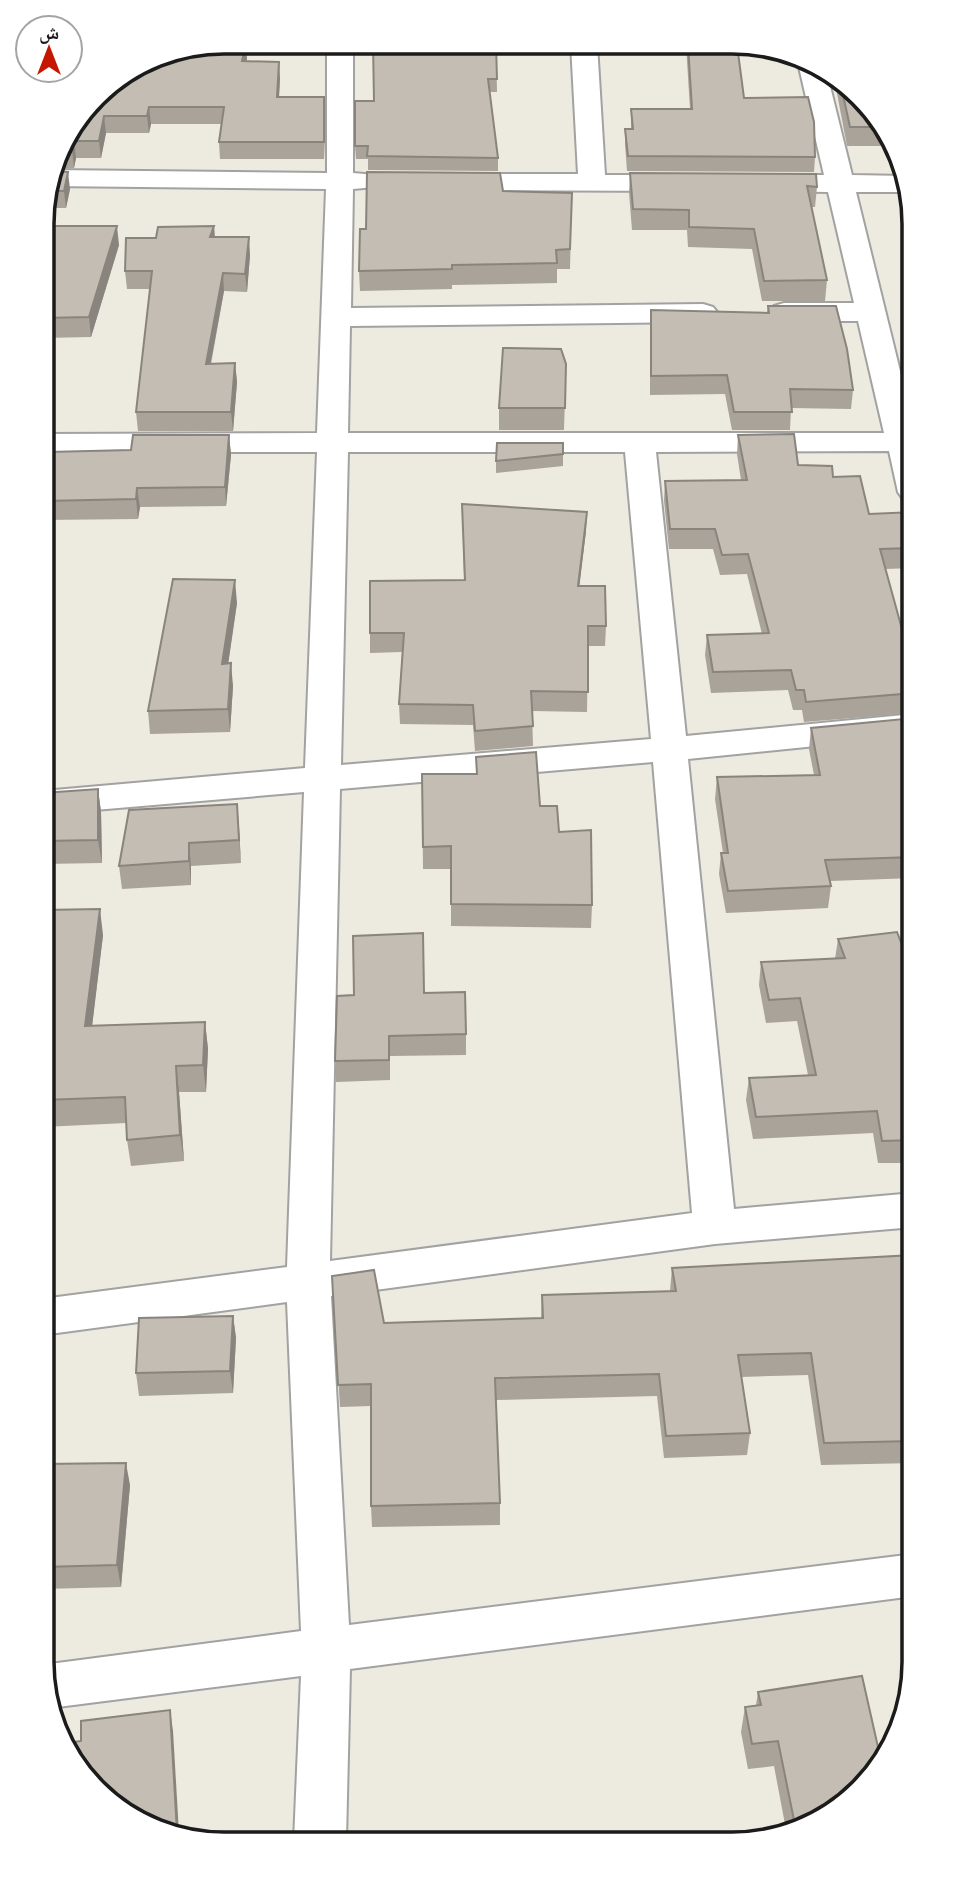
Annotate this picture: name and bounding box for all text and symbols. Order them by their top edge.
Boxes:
north arrow [14,14,84,84]
text: ش [39,22,59,44]

